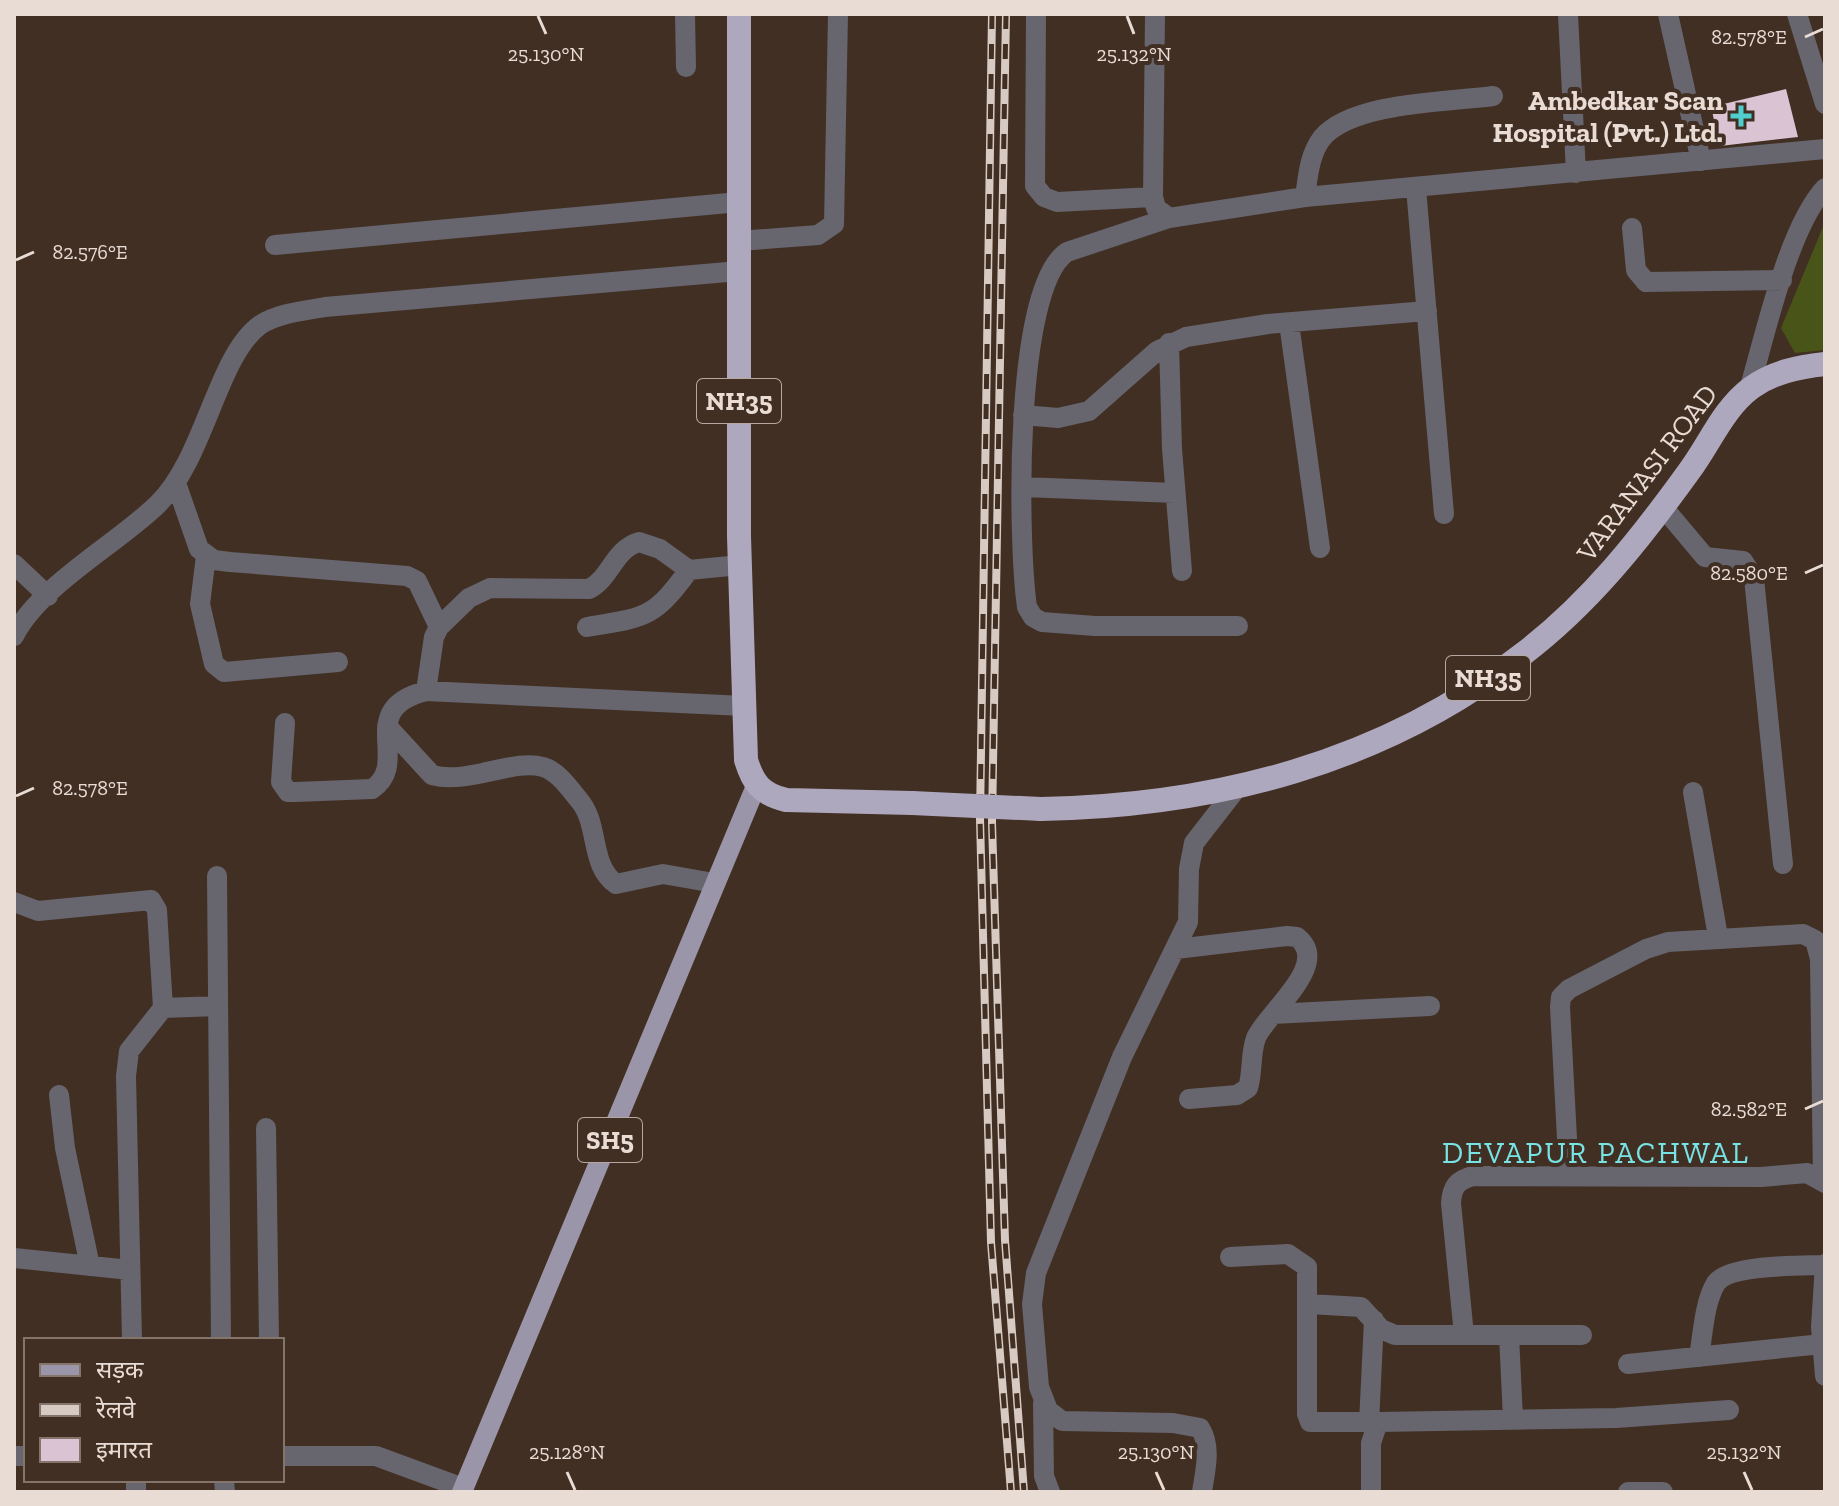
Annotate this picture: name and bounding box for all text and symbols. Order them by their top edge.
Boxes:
text: 82.578°E [1711,25,1787,49]
text: 25.130°N [508,42,584,66]
text: 25.132°N [1096,42,1172,66]
place label: Ambedkar Scan Hospital (Pvt.) Ltd. [1492,84,1723,149]
marker: Ambedkar Scan Hospital (Pvt.) Ltd. [1730,105,1752,127]
text: 82.576°E [52,240,128,264]
street label: VARANASI ROAD [1569,378,1724,569]
road number: NH35 [697,379,781,423]
text: 82.580°E [1710,561,1788,585]
road number: NH35 [1446,656,1530,700]
text: 82.578°E [52,776,128,800]
text: 82.582°E [1711,1097,1787,1121]
road number: SH5 [578,1118,642,1162]
district label: DEVAPUR PACHWAL [1442,1135,1750,1171]
legend [24,1338,284,1482]
text: सड़क [96,1355,144,1384]
text: रेलवे [95,1395,136,1424]
text: इमारत [96,1435,153,1464]
text: 25.128°N [529,1440,605,1464]
text: 25.130°N [1118,1440,1194,1464]
text: 25.132°N [1706,1440,1782,1464]

